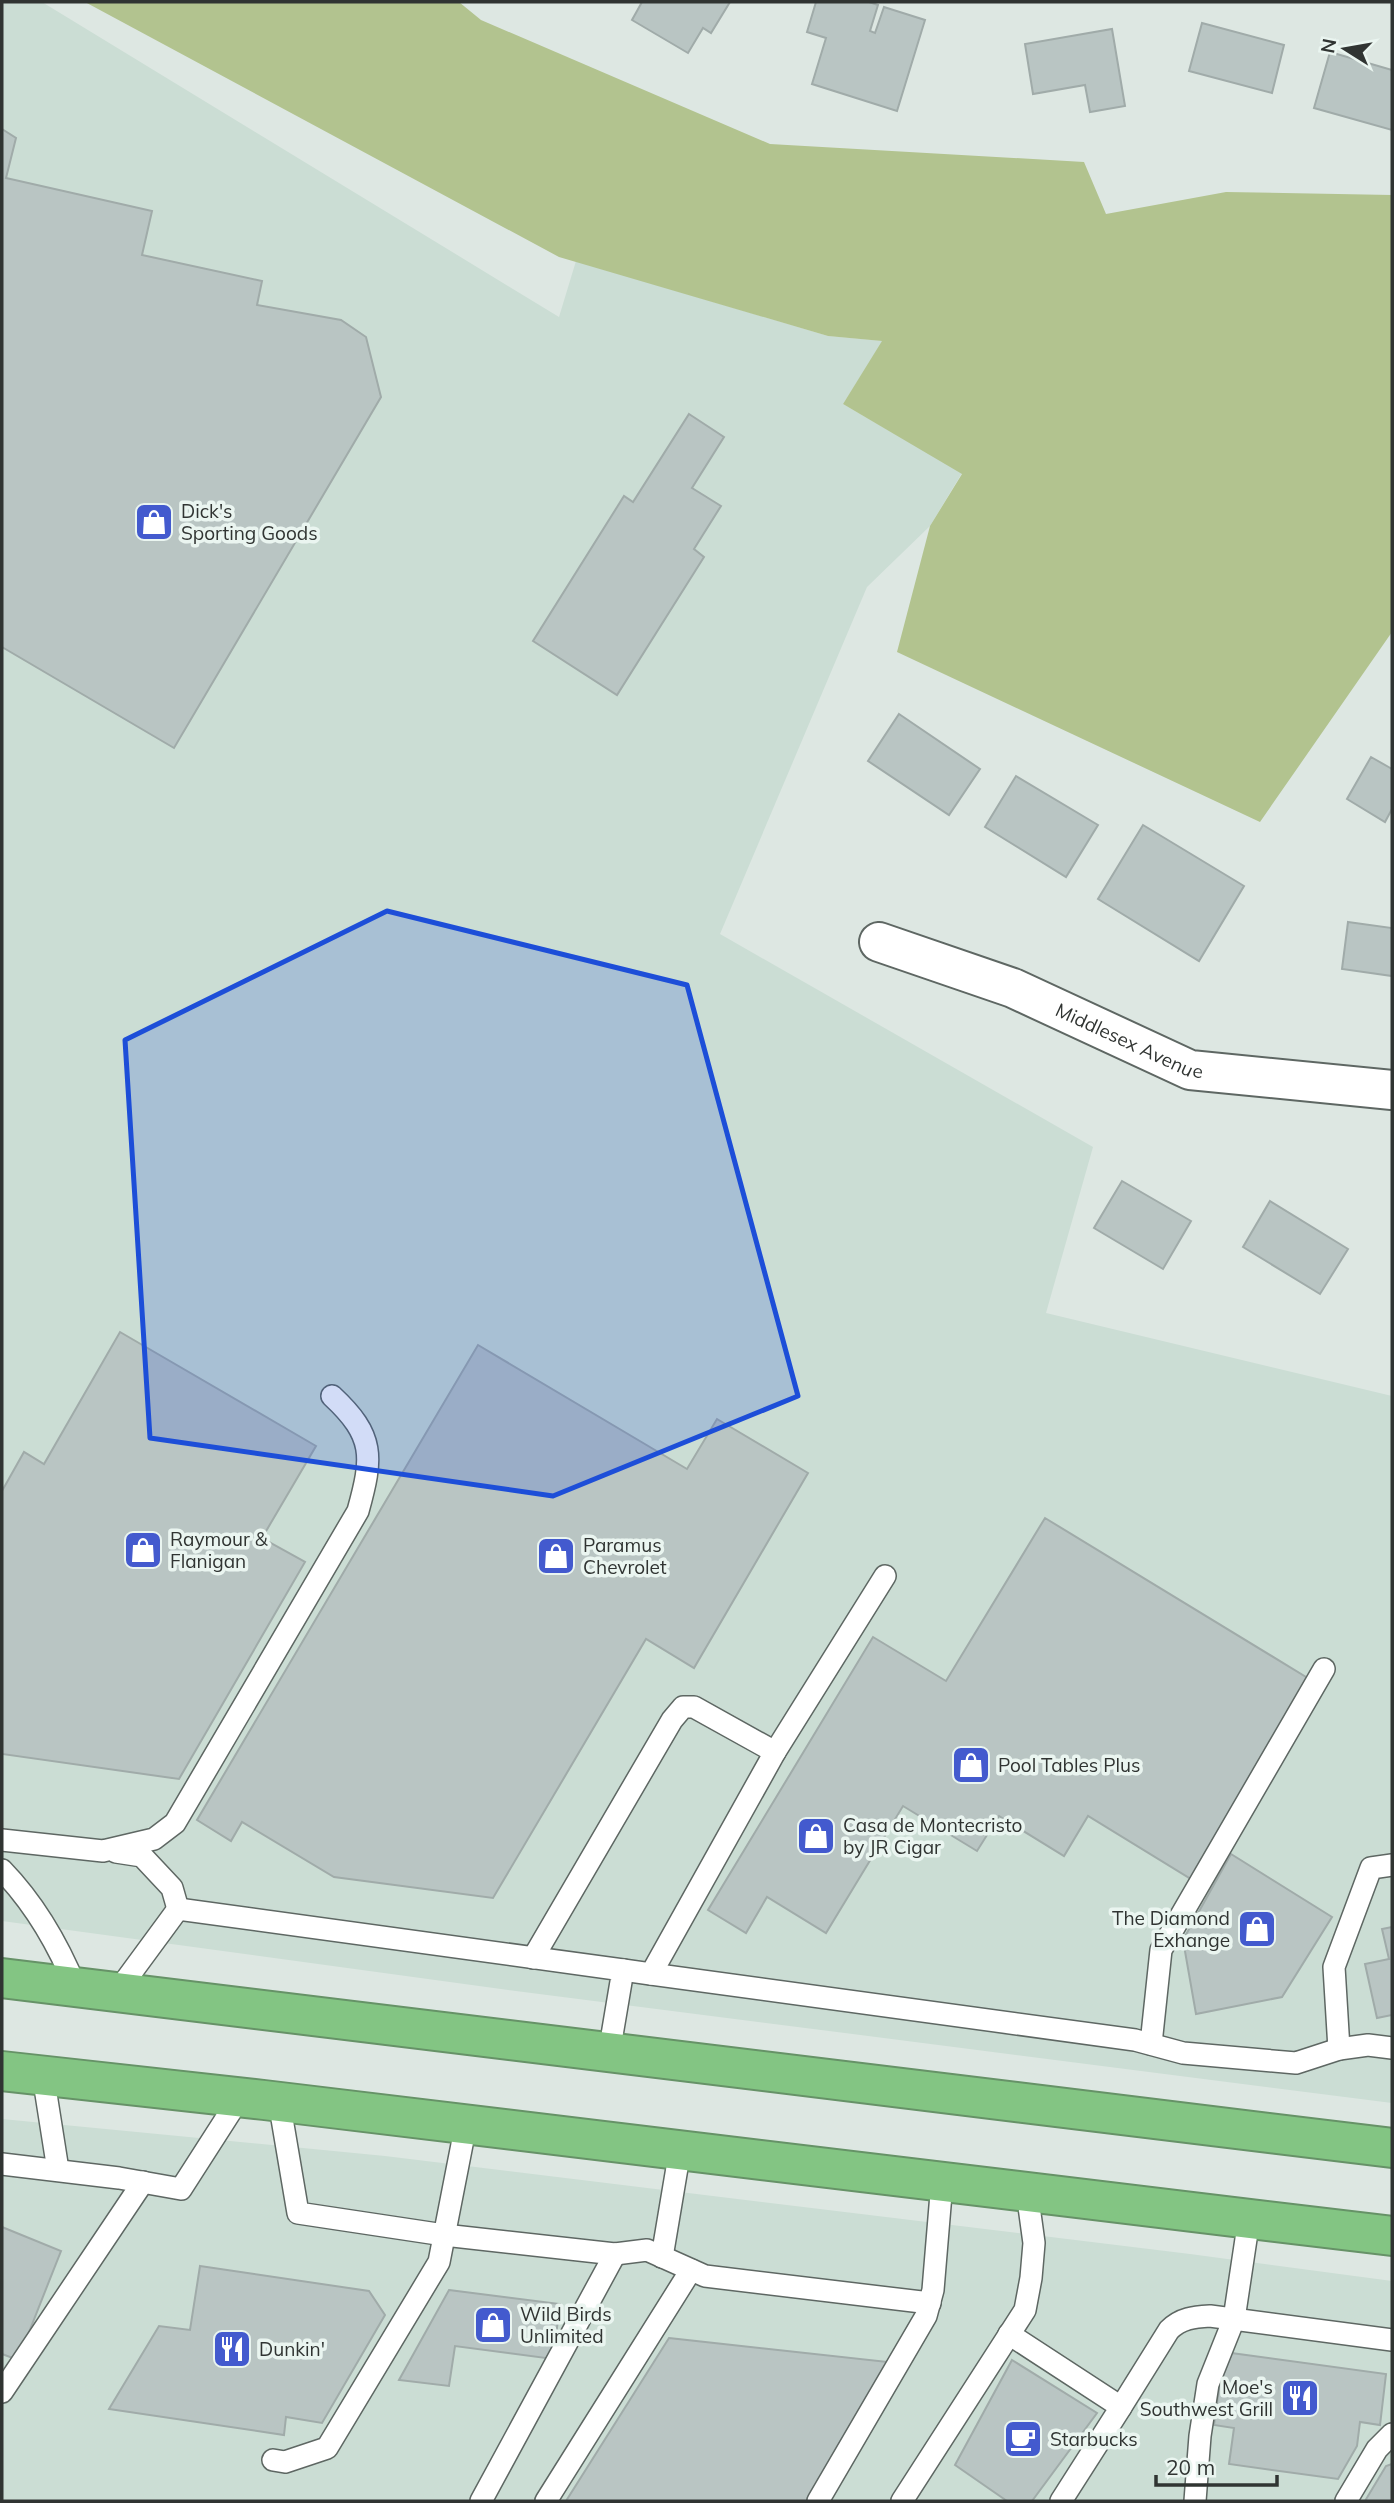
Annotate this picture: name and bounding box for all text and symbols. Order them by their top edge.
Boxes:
north arrow [1310,14,1380,84]
text: N [1315,36,1341,55]
place label: Dick's Sporting Goods [181,499,318,545]
shop icon: Dick's Sporting Goods [133,501,175,543]
street label: Middlesex Avenue [1052,998,1204,1083]
place label: Raymour & Flanigan [170,1527,269,1573]
shop icon: Raymour & Flanigan [122,1529,164,1571]
place label: Paramus Chevrolet [583,1533,667,1579]
shop icon: Paramus Chevrolet [535,1535,577,1577]
shop icon: Pool Tables Plus [950,1744,992,1786]
place label: Pool Tables Plus [998,1753,1140,1777]
place label: Casa de Montecristo by JR Cigar [843,1813,1022,1859]
shop icon: Casa de Montecristo by JR Cigar [795,1815,837,1857]
place label: The Diamond Exhange [1112,1906,1230,1952]
shop icon: The Diamond Exhange [1236,1908,1278,1950]
place label: Wild Birds Unlimited [520,2302,612,2348]
shop icon: Wild Birds Unlimited [472,2304,514,2346]
restaurant icon: Dunkin' [211,2328,253,2370]
place label: Dunkin' [259,2337,325,2361]
place label: Moe's Southwest Grill [1140,2375,1273,2421]
restaurant icon: Moe's Southwest Grill [1279,2377,1321,2419]
cafe icon: Starbucks [1002,2418,1044,2460]
place label: Starbucks [1050,2427,1138,2451]
scale bar [1156,2444,1277,2488]
text: 20 m [1166,2454,1215,2480]

